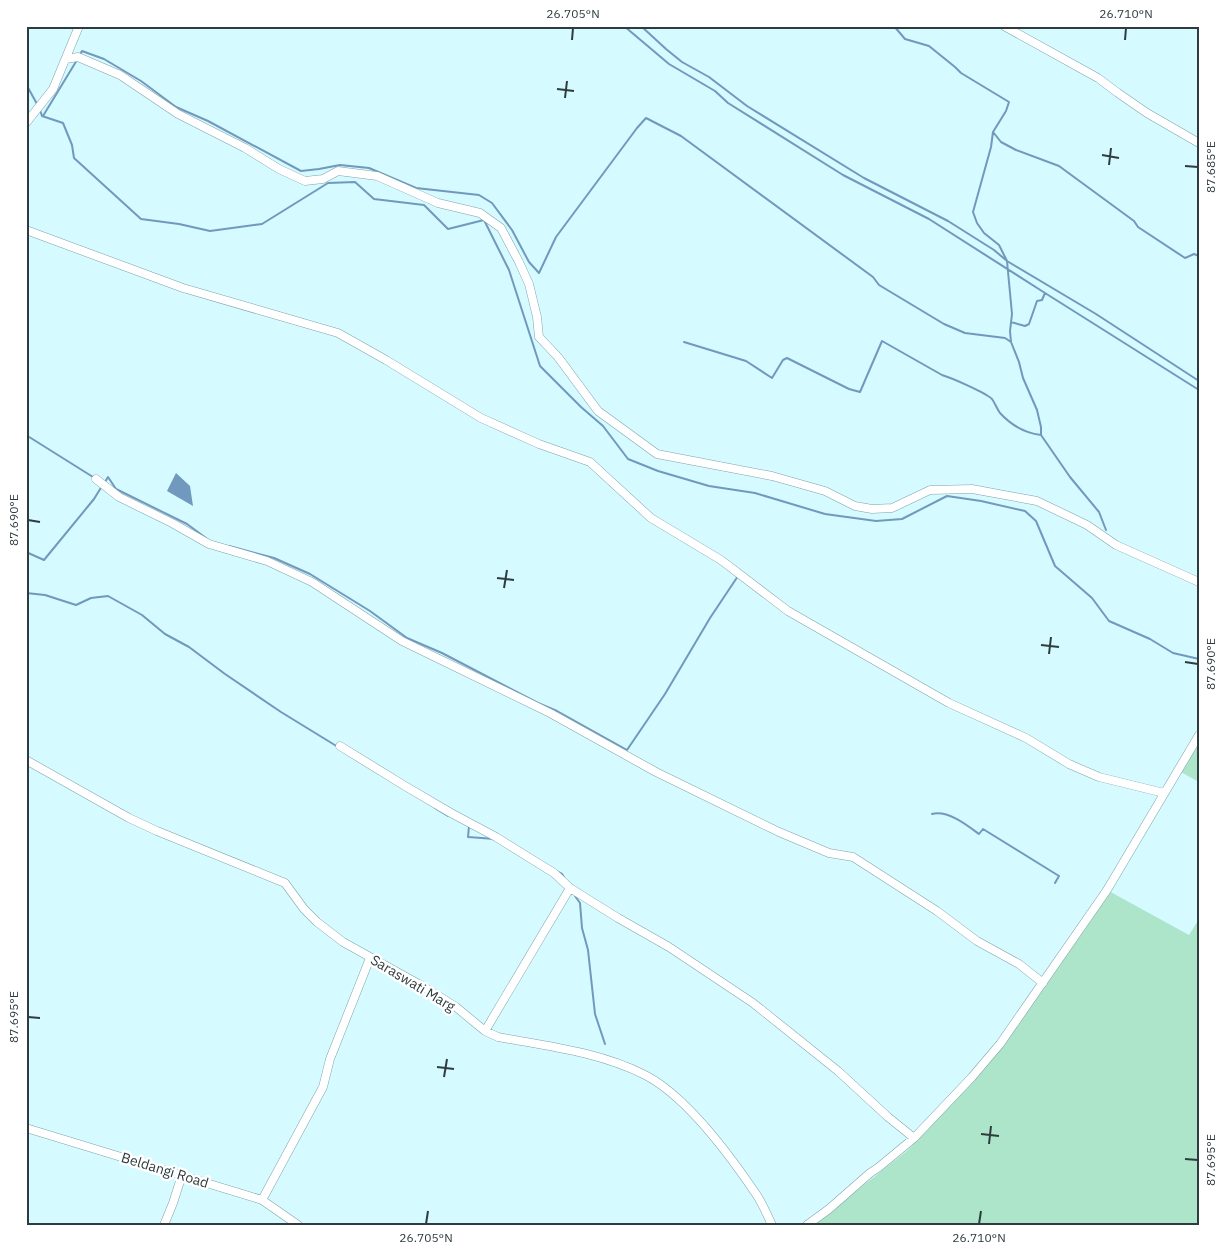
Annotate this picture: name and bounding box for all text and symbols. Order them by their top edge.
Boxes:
text: 26.705°N [546,6,600,21]
text: 26.710°N [1099,6,1153,21]
text: 87.685°E [1203,141,1218,193]
text: 87.690°E [6,494,21,546]
text: 87.690°E [1203,638,1218,690]
street label: Saraswati Marg [367,951,459,1016]
text: 87.695°E [6,991,21,1043]
text: 87.695°E [1203,1134,1218,1186]
street label: Beldangi Road [119,1148,211,1192]
text: 26.705°N [399,1230,453,1245]
text: 26.710°N [952,1230,1006,1245]

